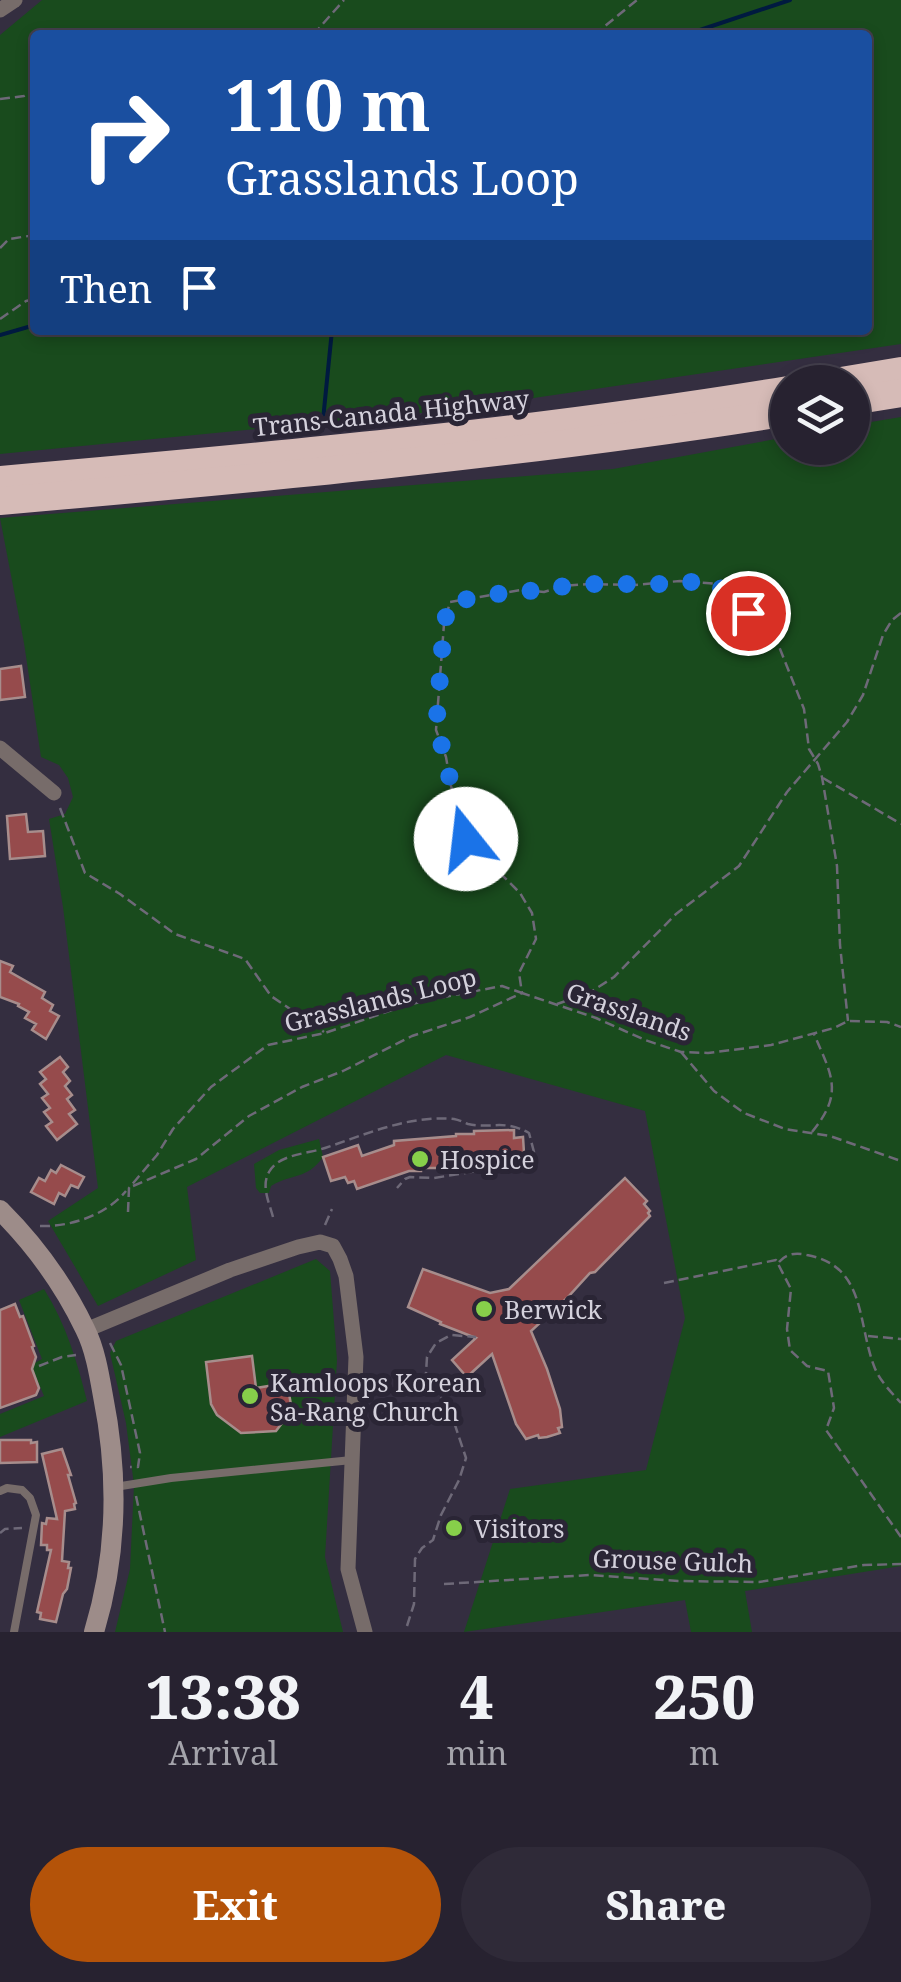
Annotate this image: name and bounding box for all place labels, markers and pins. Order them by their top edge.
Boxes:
pin [706,571,791,656]
place label: Hospice [440,1142,535,1176]
marker: Hospice [409,1148,431,1170]
place label: Berwick [504,1292,602,1326]
marker: Berwick [473,1298,495,1320]
place label: Kamloops Korean Sa-Rang Church [270,1365,482,1428]
marker: Kamloops Korean Sa-Rang Church [239,1385,261,1407]
place label: Visitors [474,1511,564,1545]
marker: Visitors [443,1517,465,1539]

